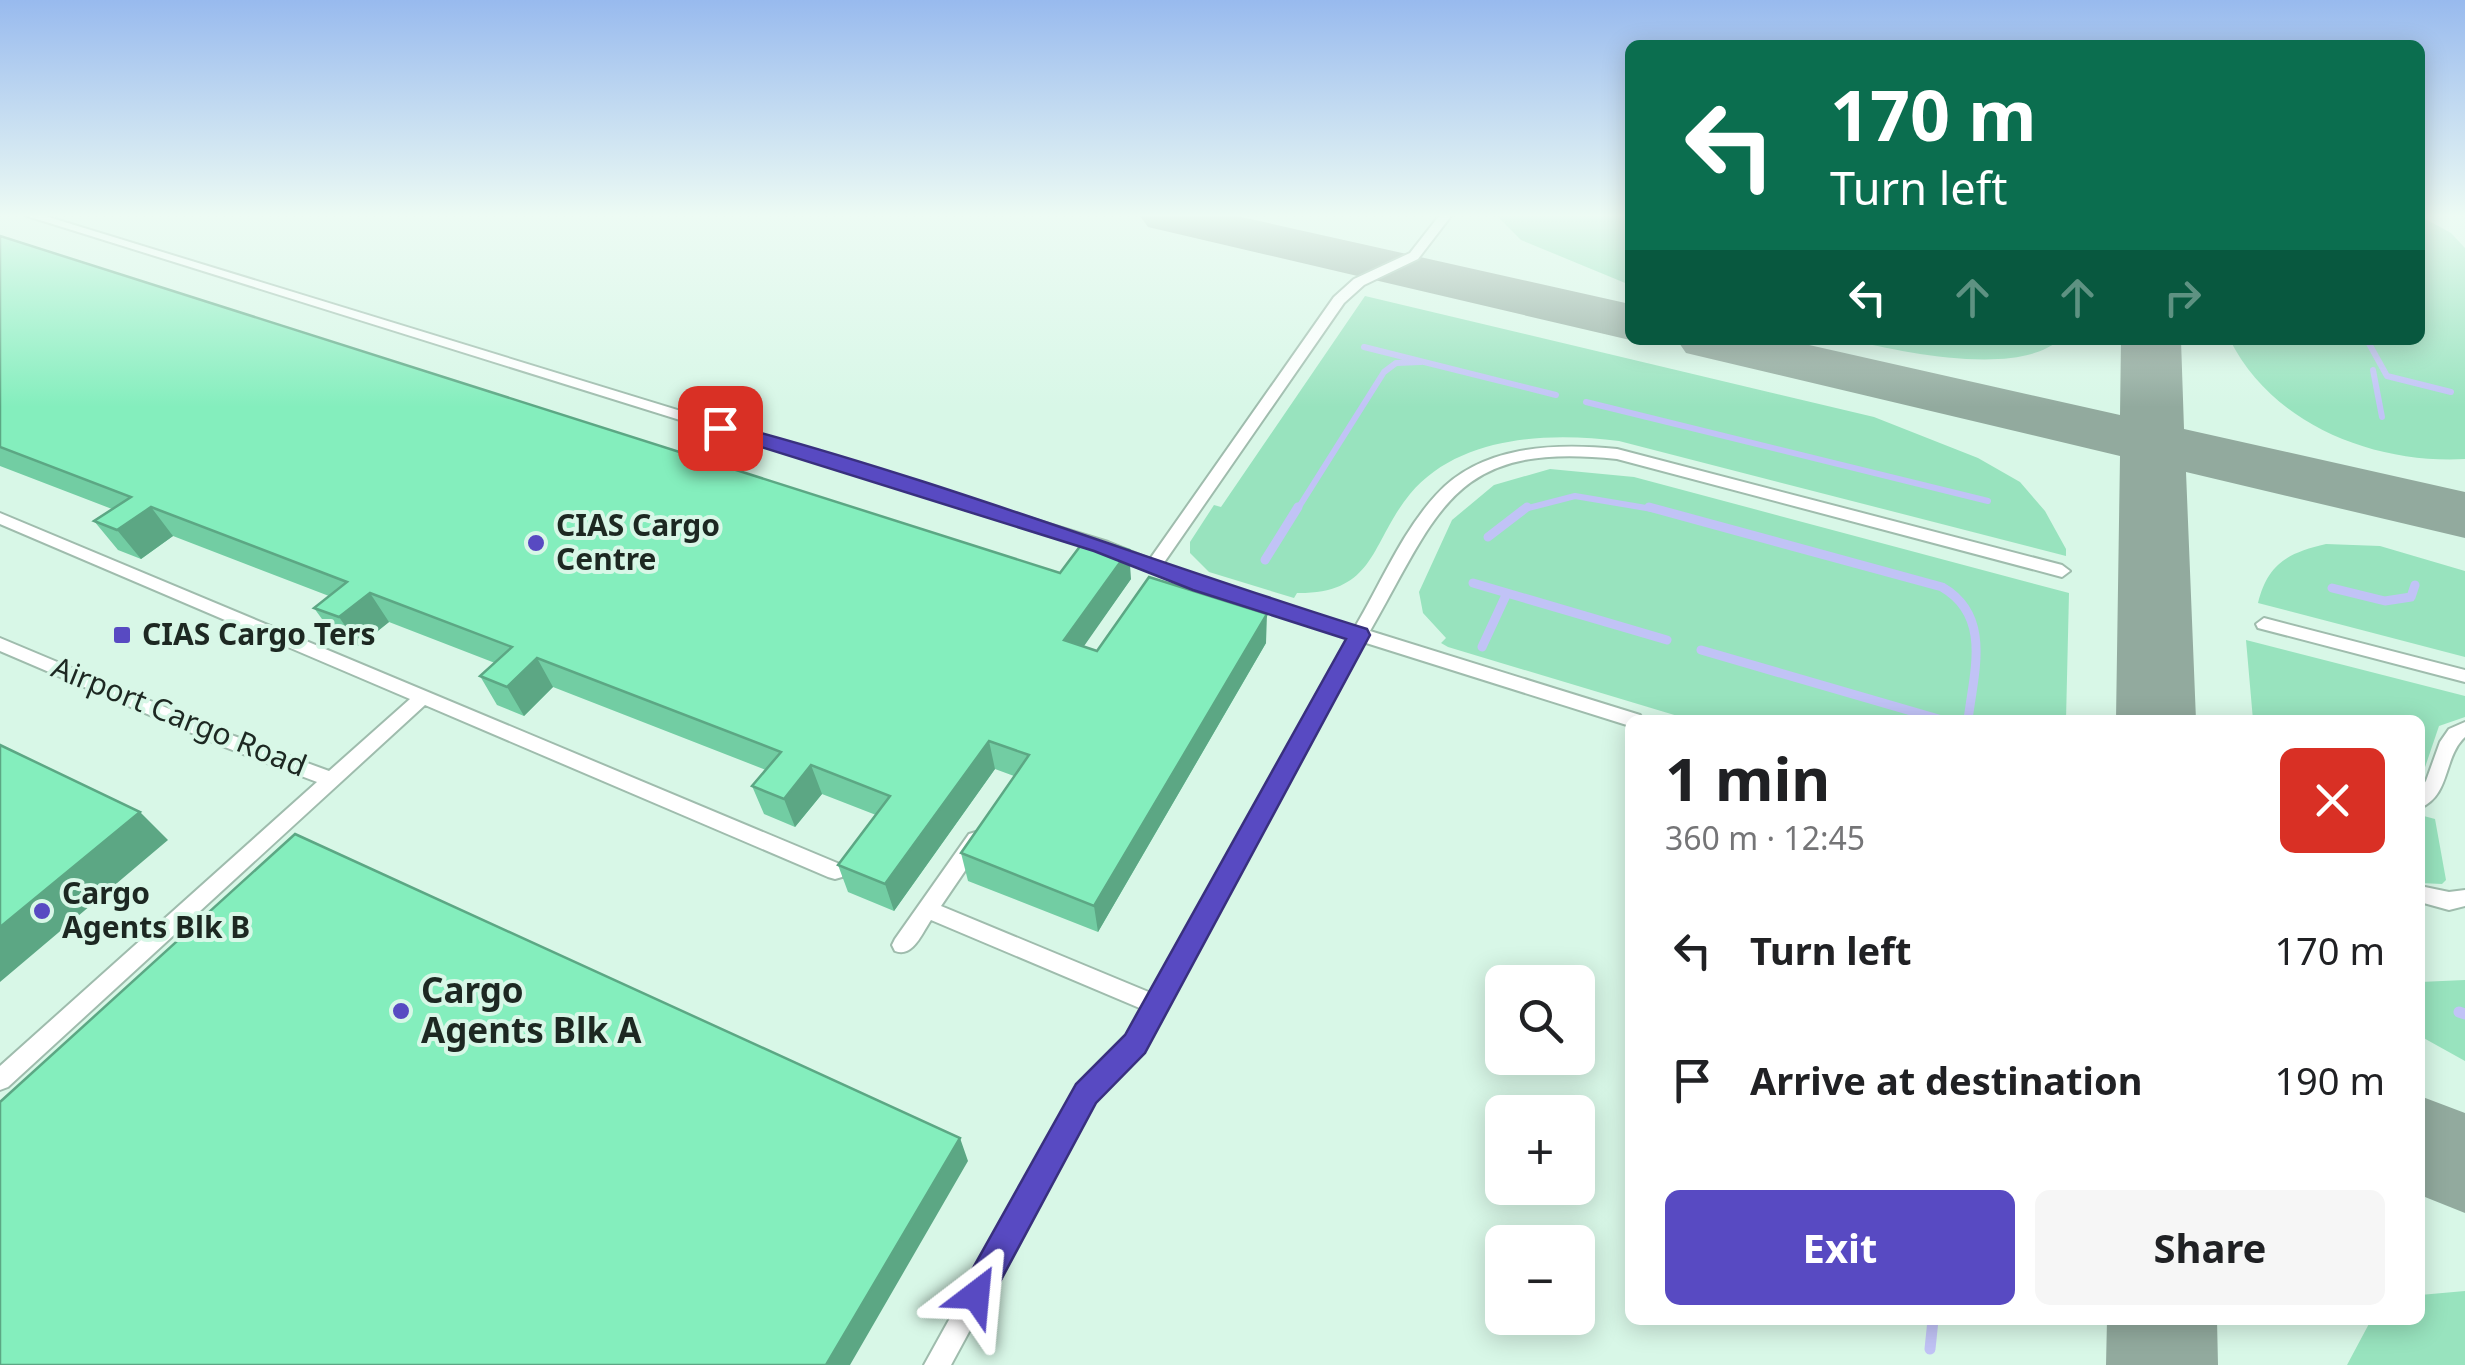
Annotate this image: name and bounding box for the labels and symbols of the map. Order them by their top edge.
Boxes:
pin [678,386,763,471]
place label: CIAS Cargo Centre [556,504,720,579]
marker: CIAS Cargo Centre [525,532,547,554]
place label: CIAS Cargo Ters [142,613,375,654]
marker: CIAS Cargo Ters [111,624,133,646]
street label: Airport Cargo Road [46,646,313,785]
place label: Cargo Agents Blk B [62,872,250,947]
marker: Cargo Agents Blk B [31,900,53,922]
place label: Cargo Agents Blk A [421,966,642,1053]
marker: Cargo Agents Blk A [390,1000,412,1022]
position arrow [924,1243,1028,1347]

